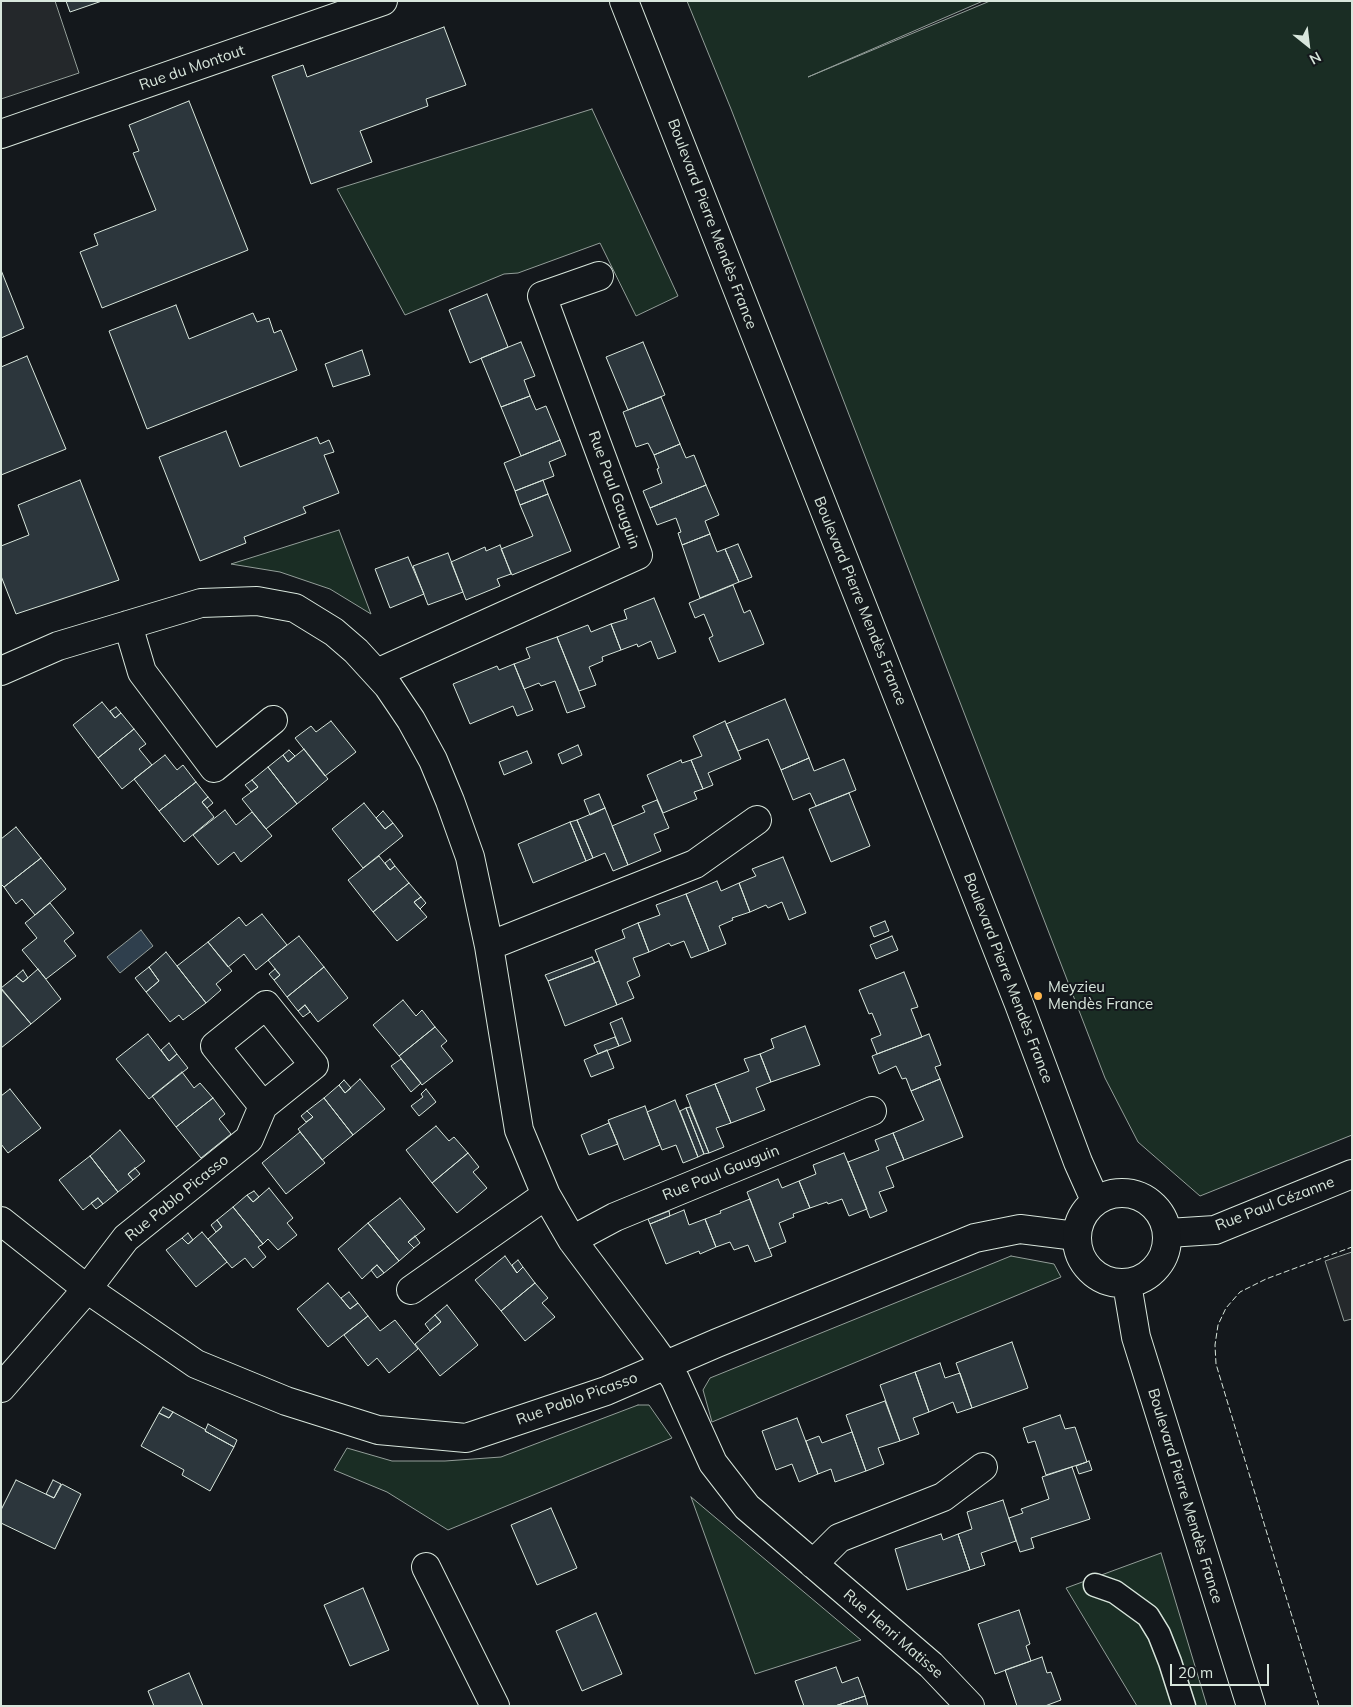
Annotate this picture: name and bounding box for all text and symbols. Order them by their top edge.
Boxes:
north arrow [1283,20,1333,70]
street label: Rue du Montout [137,41,247,95]
text: N [1306,48,1324,69]
street label: Boulevard Pierre Mendès France [664,116,760,332]
street label: Rue Paul Gauguin [584,429,644,551]
street label: Boulevard Pierre Mendès France [810,494,910,708]
street label: Boulevard Pierre Mendès France [960,870,1056,1086]
place label: Meyzieu Mendès France [1048,978,1153,1013]
marker: Meyzieu Mendès France [1032,990,1044,1002]
street label: Rue Paul Gauguin [660,1141,782,1205]
street label: Rue Pablo Picasso [122,1151,232,1245]
street label: Rue Paul Cézanne [1213,1173,1337,1235]
street label: Rue Pablo Picasso [514,1369,640,1429]
street label: Boulevard Pierre Mendès France [1144,1386,1226,1606]
street label: Rue Henri Matisse [839,1586,947,1682]
scale bar [1173,1654,1272,1686]
text: 20 m [1178,1663,1213,1682]

